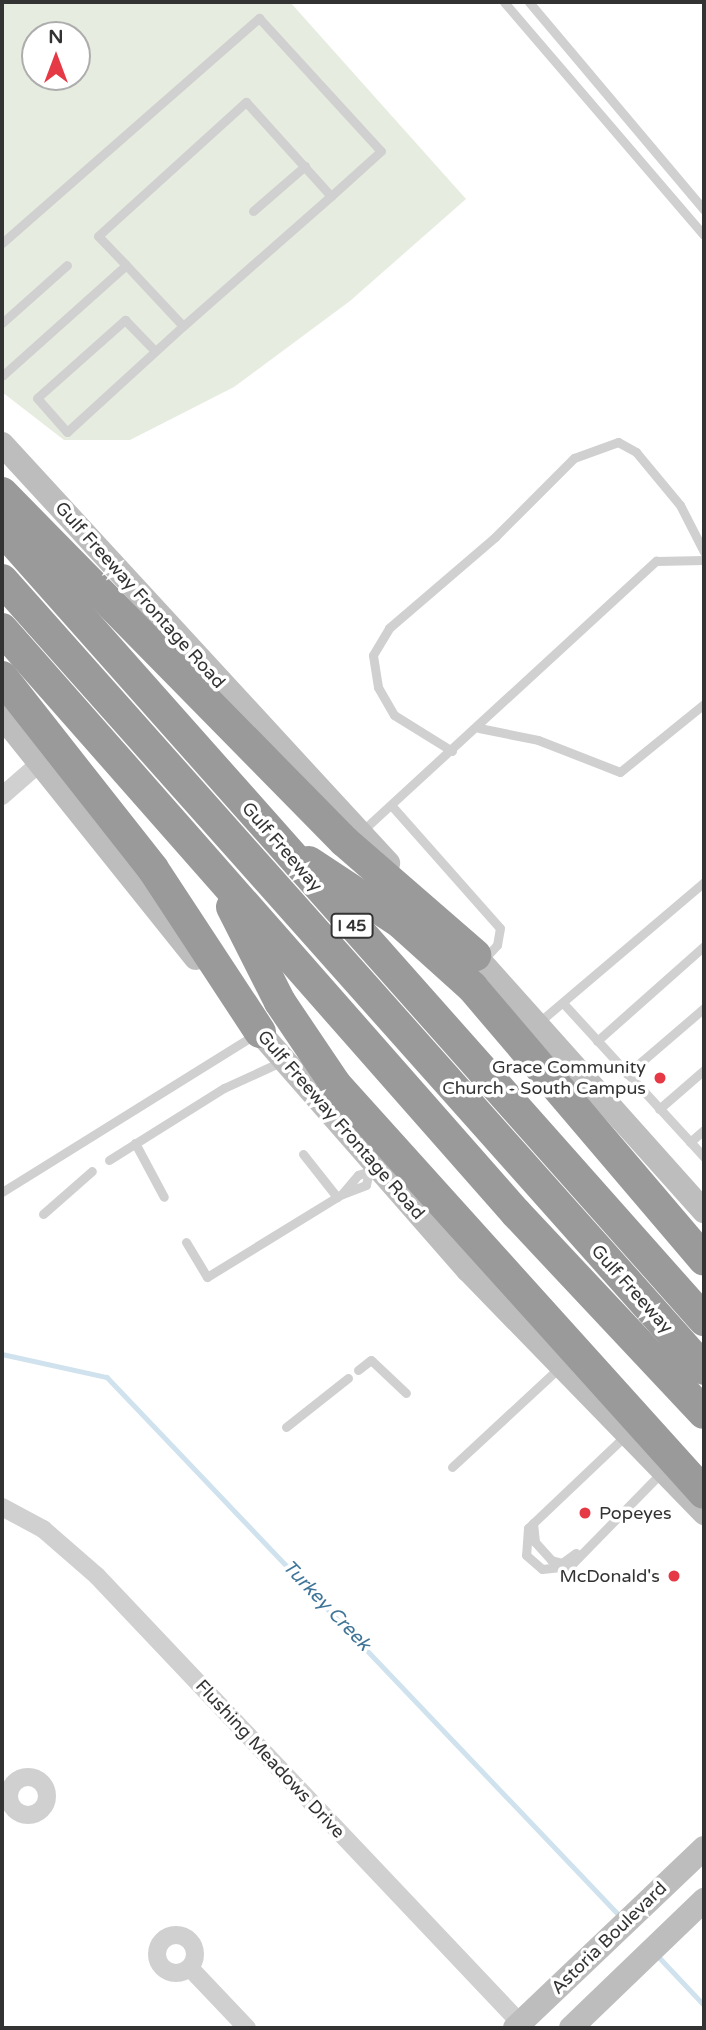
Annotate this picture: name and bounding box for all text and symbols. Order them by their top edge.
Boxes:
north arrow [21,21,91,91]
text: N [48,26,64,48]
street label: Gulf Freeway Frontage Road [50,497,230,693]
street label: Gulf Freeway [237,798,327,896]
road number: I 45 [329,914,375,938]
street label: Gulf Freeway Frontage Road [253,1026,429,1224]
place label: Grace Community Church - South Campus [442,1057,646,1100]
marker: Grace Community Church - South Campus [652,1070,668,1086]
street label: Gulf Freeway [587,1240,677,1338]
place label: Popeyes [599,1502,672,1524]
marker: Popeyes [577,1505,593,1521]
water label: Turkey Creek [277,1556,375,1656]
place label: McDonald's [560,1565,660,1587]
marker: McDonald's [666,1568,682,1584]
street label: Flushing Meadows Drive [191,1675,349,1843]
street label: Astoria Boulevard [547,1877,671,1999]

